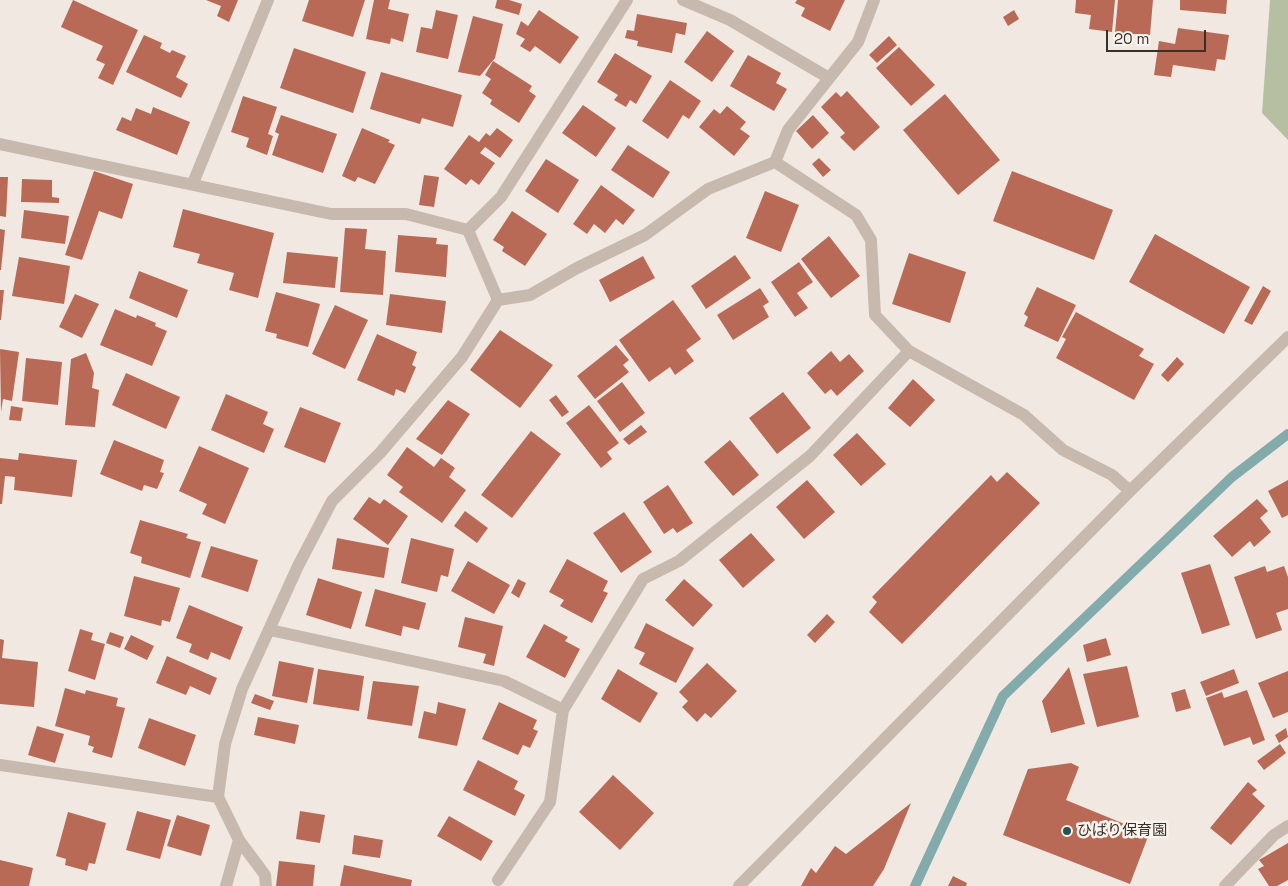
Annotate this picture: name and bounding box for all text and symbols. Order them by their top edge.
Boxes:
scale bar [1108,20,1208,52]
text: 20 m [1114,29,1149,48]
place label: ひばり保育園 [1077,822,1167,840]
marker: ひばり保育園 [1061,825,1073,837]

